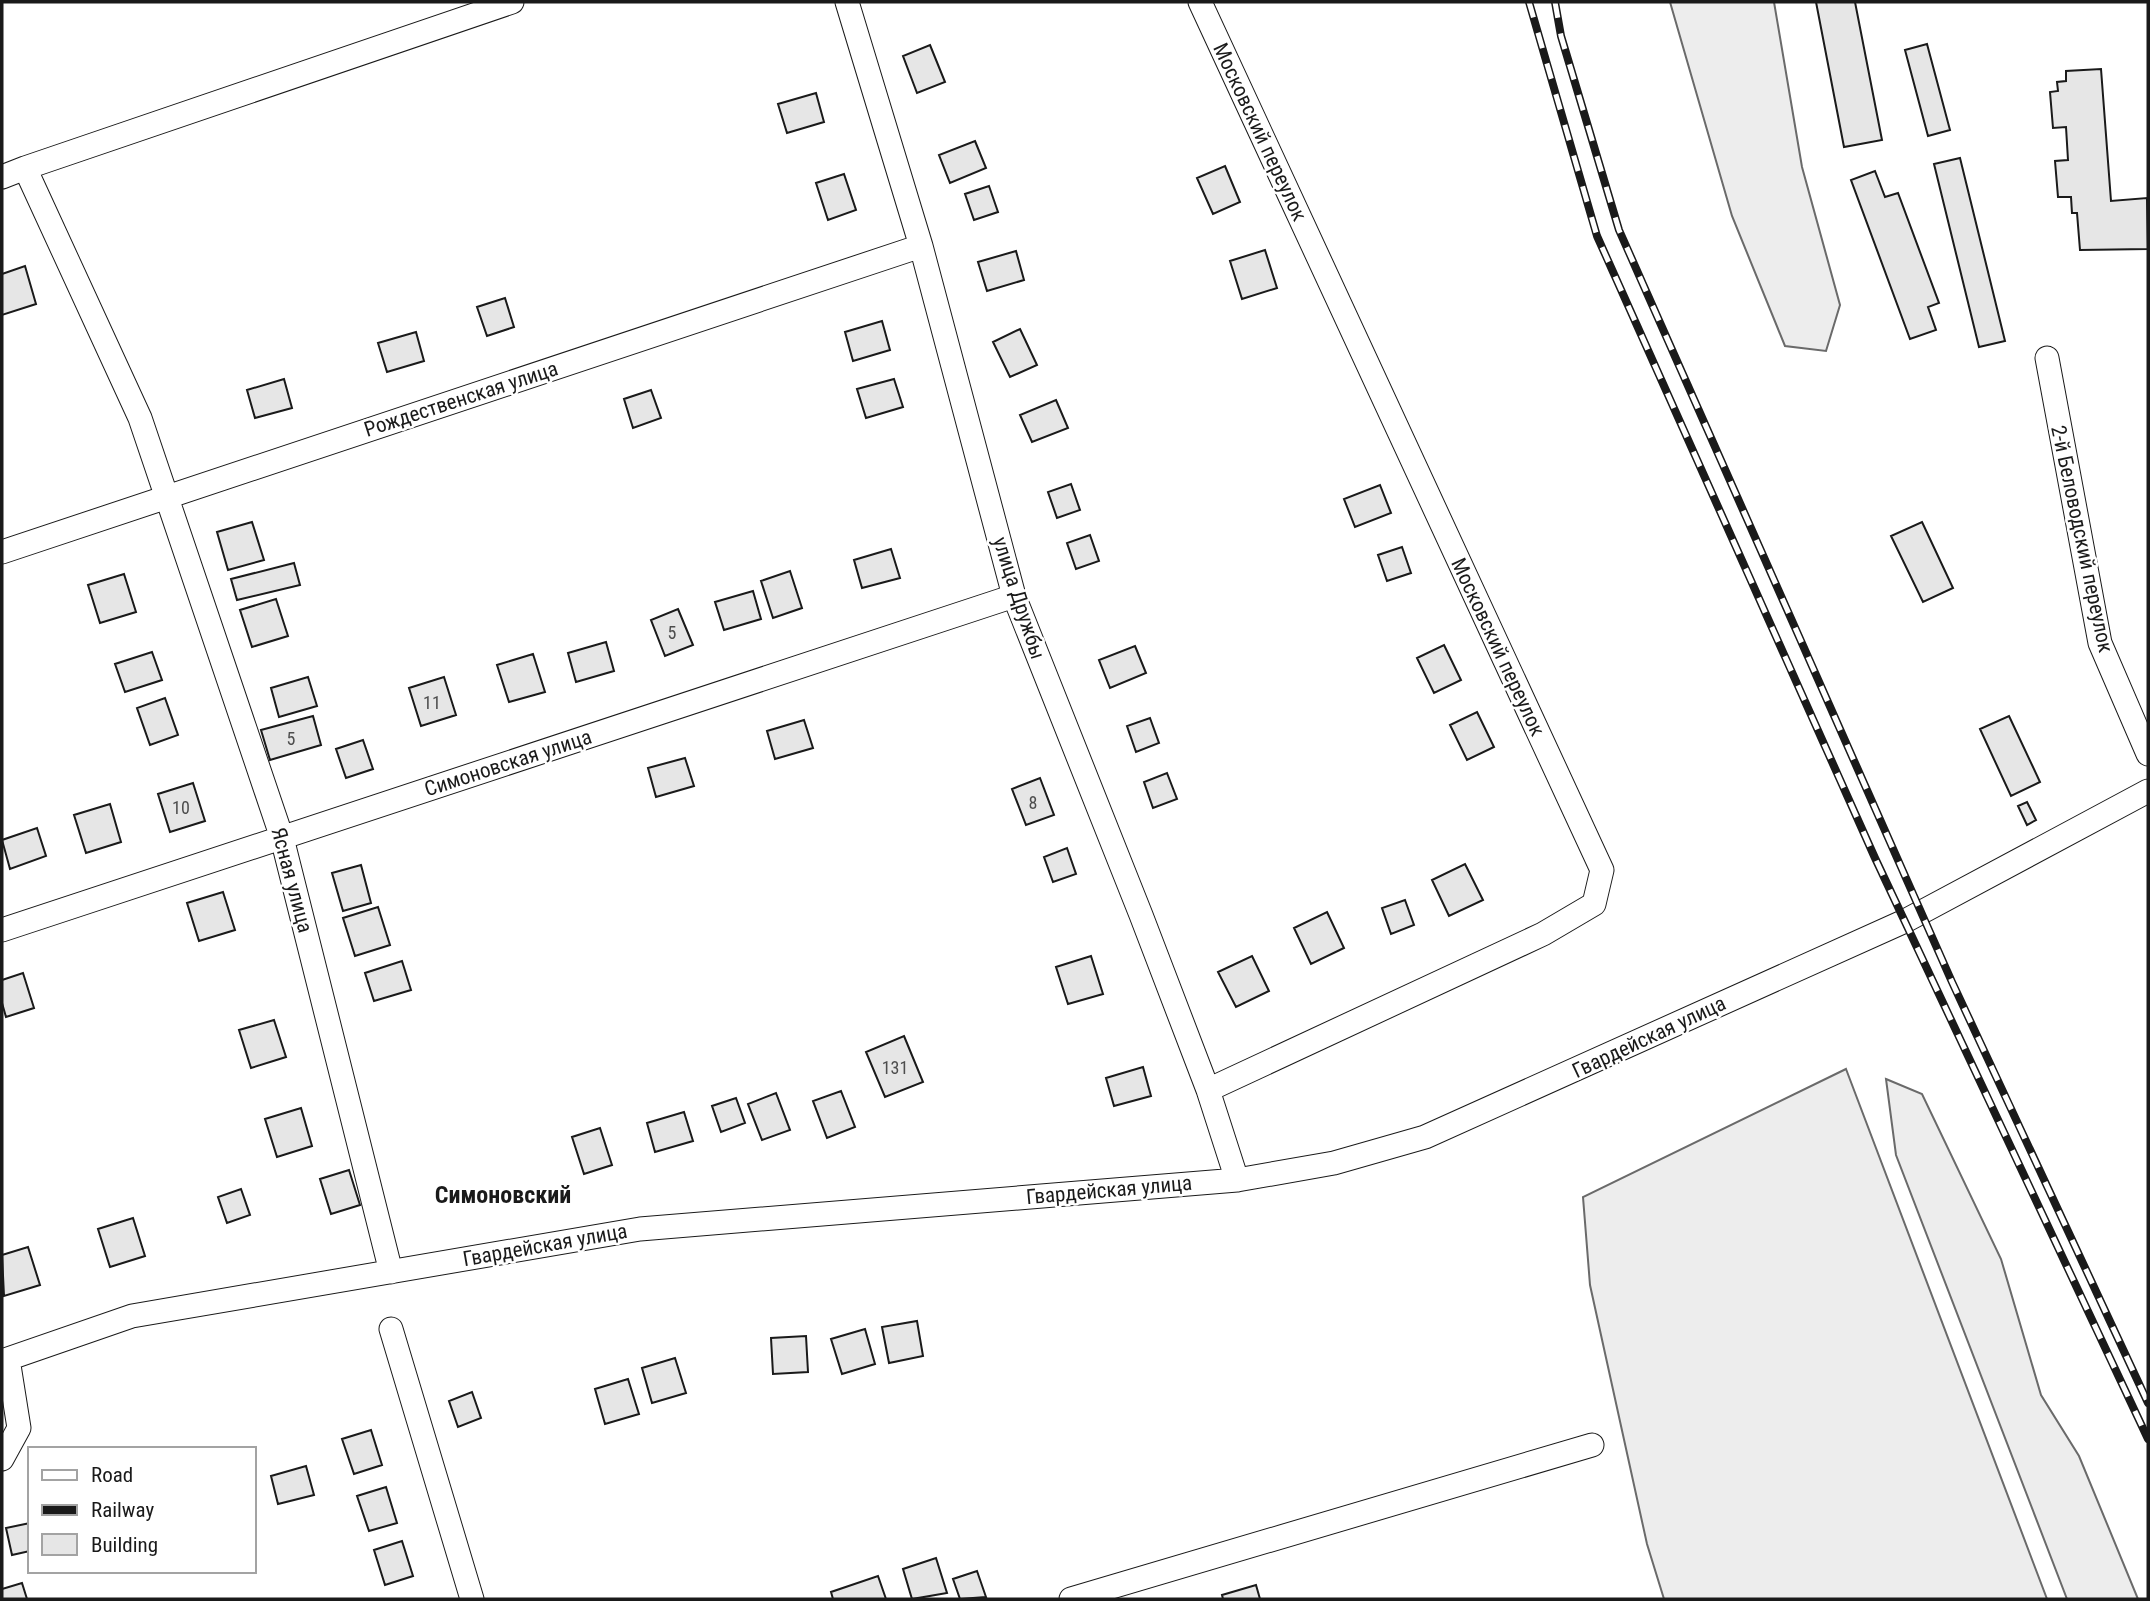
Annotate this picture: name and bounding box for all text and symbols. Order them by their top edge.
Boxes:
street label: Московский переулок [1208,39,1312,225]
street label: Рождественская улица [361,356,561,442]
street label: 2-й Беловодский переулок [2046,423,2118,655]
street label: улица Дружбы [988,534,1050,662]
street label: Московский переулок [1446,554,1550,740]
house number: 5 [668,622,677,643]
house number: 11 [423,692,441,713]
street label: Симоновская улица [421,725,595,801]
house number: 5 [287,728,296,749]
house number: 8 [1029,792,1037,813]
house number: 10 [172,797,190,818]
street label: Ясная улица [266,825,318,935]
street label: Гвардейская улица [1568,991,1730,1083]
house number: 131 [882,1057,908,1078]
street label: Гвардейская улица [1025,1171,1193,1209]
district label: Симоновский [435,1181,571,1209]
street label: Гвардейская улица [461,1219,629,1271]
legend [28,1447,256,1573]
text: Road [91,1463,133,1487]
text: Railway [91,1498,154,1522]
text: Building [91,1533,158,1557]

